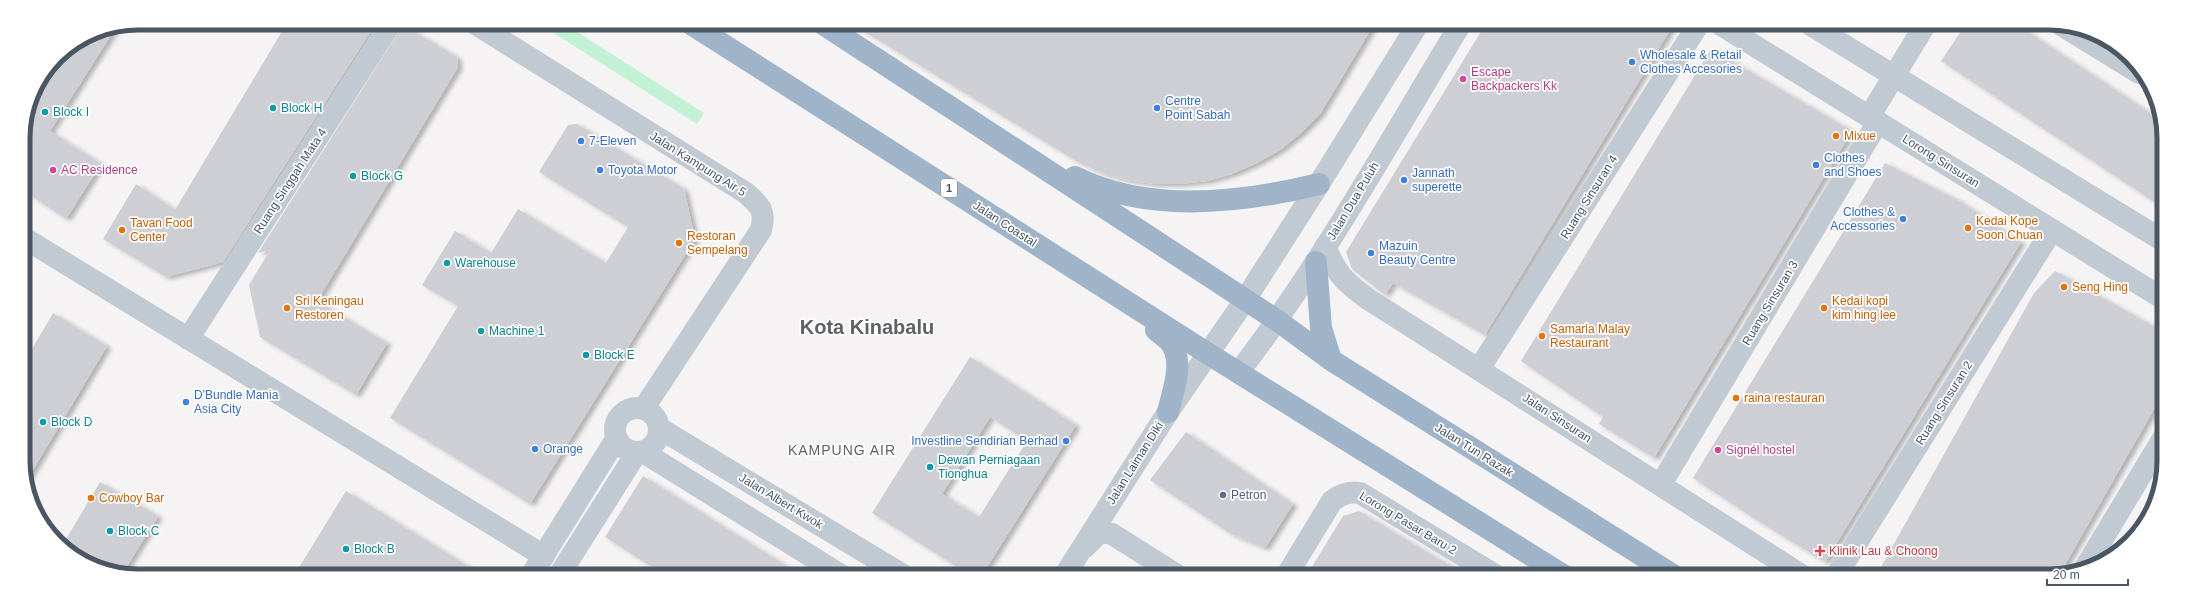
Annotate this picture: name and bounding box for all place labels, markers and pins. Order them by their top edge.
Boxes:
place label: Wholesale & Retail Clothes Accesories [1640,48,1742,76]
marker: Wholesale & Retail Clothes Accesories [1627,57,1637,67]
place label: Escape Backpackers Kk [1471,65,1558,93]
marker: Escape Backpackers Kk [1458,74,1468,84]
place label: Centre Point Sabah [1165,94,1230,122]
place label: Block H [281,101,322,115]
marker: Block H [268,103,278,113]
marker: Centre Point Sabah [1152,103,1162,113]
place label: Block I [53,105,89,119]
marker: Block I [40,107,50,117]
place label: Mixue [1844,129,1876,143]
marker: Mixue [1831,131,1841,141]
place label: 7-Eleven [589,134,636,148]
marker: 7-Eleven [576,136,586,146]
place label: Clothes and Shoes [1824,151,1881,179]
marker: Clothes and Shoes [1811,160,1821,170]
place label: AC Residence [61,163,138,177]
place label: Toyota Motor [608,163,677,177]
marker: AC Residence [48,165,58,175]
marker: Toyota Motor [595,165,605,175]
place label: Jannath superette [1412,166,1462,194]
place label: Block G [361,169,403,183]
marker: Block G [348,171,358,181]
marker: Jannath superette [1399,175,1409,185]
place label: Clothes & Accessories [1830,205,1895,233]
marker: Clothes & Accessories [1898,214,1908,224]
place label: Kedai Kope Soon Chuan [1976,214,2043,242]
place label: Tavan Food Center [130,216,193,244]
marker: Kedai Kope Soon Chuan [1963,223,1973,233]
marker: Tavan Food Center [117,225,127,235]
place label: Restoran Sempelang [687,229,748,257]
marker: Restoran Sempelang [674,238,684,248]
place label: Mazuin Beauty Centre [1379,239,1456,267]
marker: Mazuin Beauty Centre [1366,248,1376,258]
place label: Warehouse [455,256,516,270]
marker: Warehouse [442,258,452,268]
place label: Seng Hing [2072,280,2128,294]
marker: Seng Hing [2059,282,2069,292]
place label: Sri Keningau Restoren [295,294,364,322]
place label: Kedai kopi kim hing lee [1832,294,1896,322]
marker: Sri Keningau Restoren [282,303,292,313]
marker: Kedai kopi kim hing lee [1819,303,1829,313]
place label: Samaria Malay Restaurant [1550,322,1630,350]
place label: Machine 1 [489,324,545,338]
marker: Machine 1 [476,326,486,336]
marker: Samaria Malay Restaurant [1537,331,1547,341]
place label: Block E [594,348,635,362]
marker: Block E [581,350,591,360]
place label: D'Bundle Mania Asia City [194,388,279,416]
place label: raina restauran [1744,391,1825,405]
marker: raina restauran [1731,393,1741,403]
marker: D'Bundle Mania Asia City [181,397,191,407]
place label: Block D [51,415,93,429]
marker: Block D [38,417,48,427]
place label: Investline Sendirian Berhad [911,434,1058,448]
marker: Investline Sendirian Berhad [1061,436,1071,446]
place label: Orange [543,442,583,456]
place label: Signél hostel [1726,443,1795,457]
marker: Orange [530,444,540,454]
marker: Signél hostel [1713,445,1723,455]
place label: Dewan Perniagaan Tionghua [938,453,1040,481]
marker: Dewan Perniagaan Tionghua [925,462,935,472]
place label: Petron [1231,488,1266,502]
marker: Petron [1218,490,1228,500]
place label: Cowboy Bar [99,491,164,505]
marker: Cowboy Bar [86,493,96,503]
place label: Block C [118,524,160,538]
marker: Block C [105,526,115,536]
place label: Block B [354,542,395,556]
marker: Block B [341,544,351,554]
place label: Klinik Lau & Choong [1829,544,1938,558]
marker: Klinik Lau & Choong [1814,545,1826,557]

